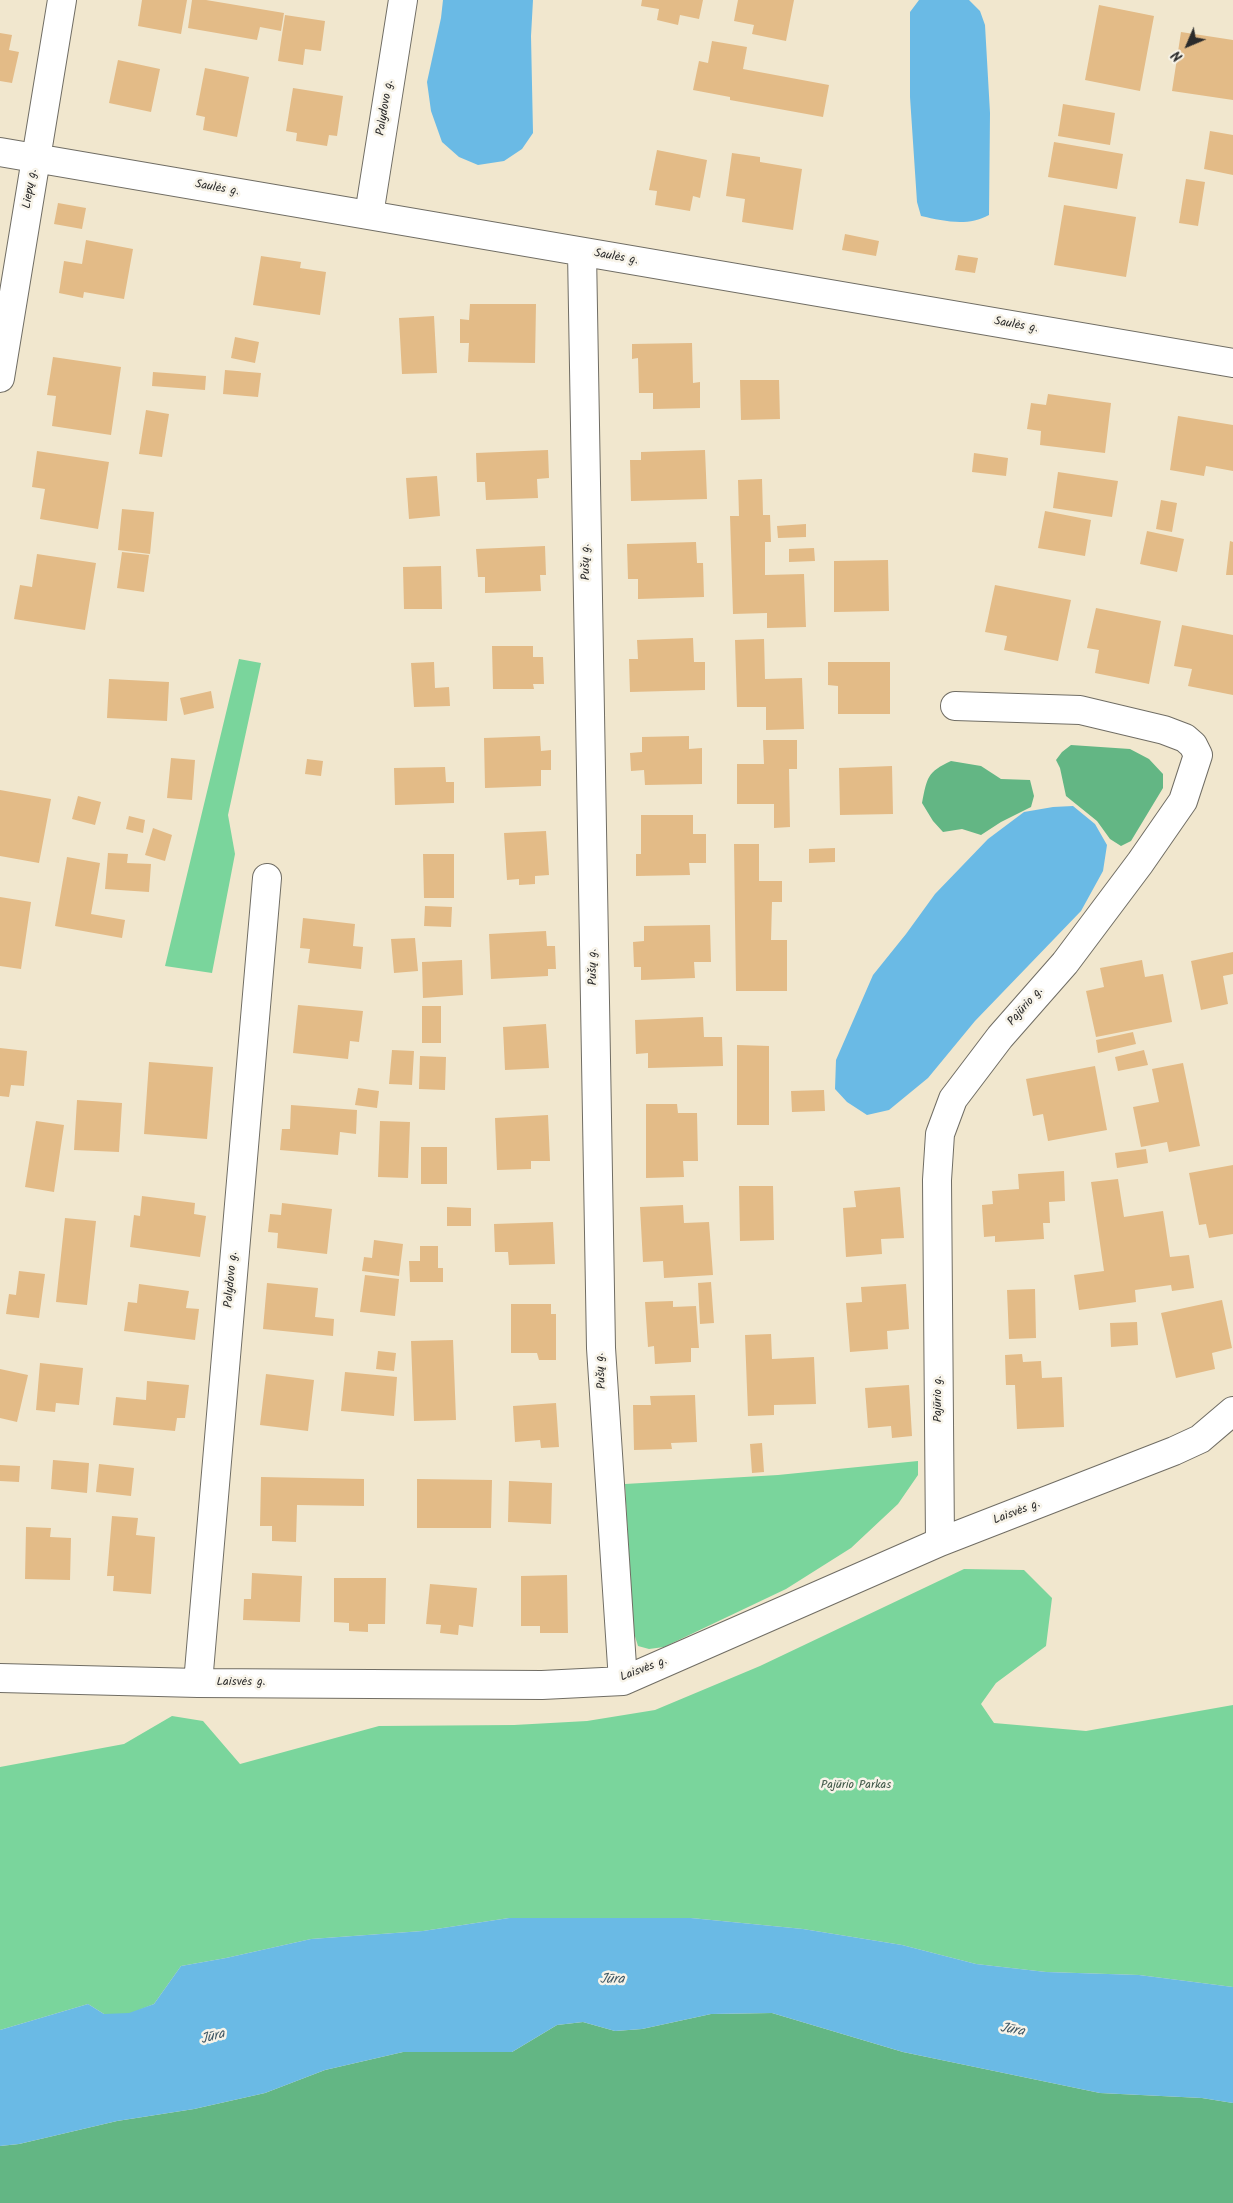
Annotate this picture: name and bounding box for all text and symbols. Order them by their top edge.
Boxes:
north arrow [1163,20,1213,70]
text: N [1166,45,1188,67]
street label: Palydovo g. [375,79,397,137]
street label: Liepų g. [21,168,41,210]
street label: Saulės g. [194,178,240,200]
street label: Saulės g. [593,247,639,269]
street label: Saulės g. [993,315,1039,337]
street label: Pušų g. [579,544,595,580]
street label: Pušų g. [586,949,602,985]
street label: Pajūrio g. [1005,985,1047,1029]
street label: Palydovo g. [222,1251,242,1309]
street label: Pušų g. [594,1352,610,1390]
street label: Pajūrio g. [932,1376,946,1422]
street label: Laisvės g. [992,1498,1042,1528]
street label: Laisvės g. [619,1655,669,1685]
street label: Laisvės g. [217,1676,265,1690]
park label: Pajūrio Parkas [821,1779,891,1793]
water label: Jūra [600,1973,624,1989]
water label: Jūra [998,2021,1026,2041]
water label: Jūra [199,2027,227,2049]

